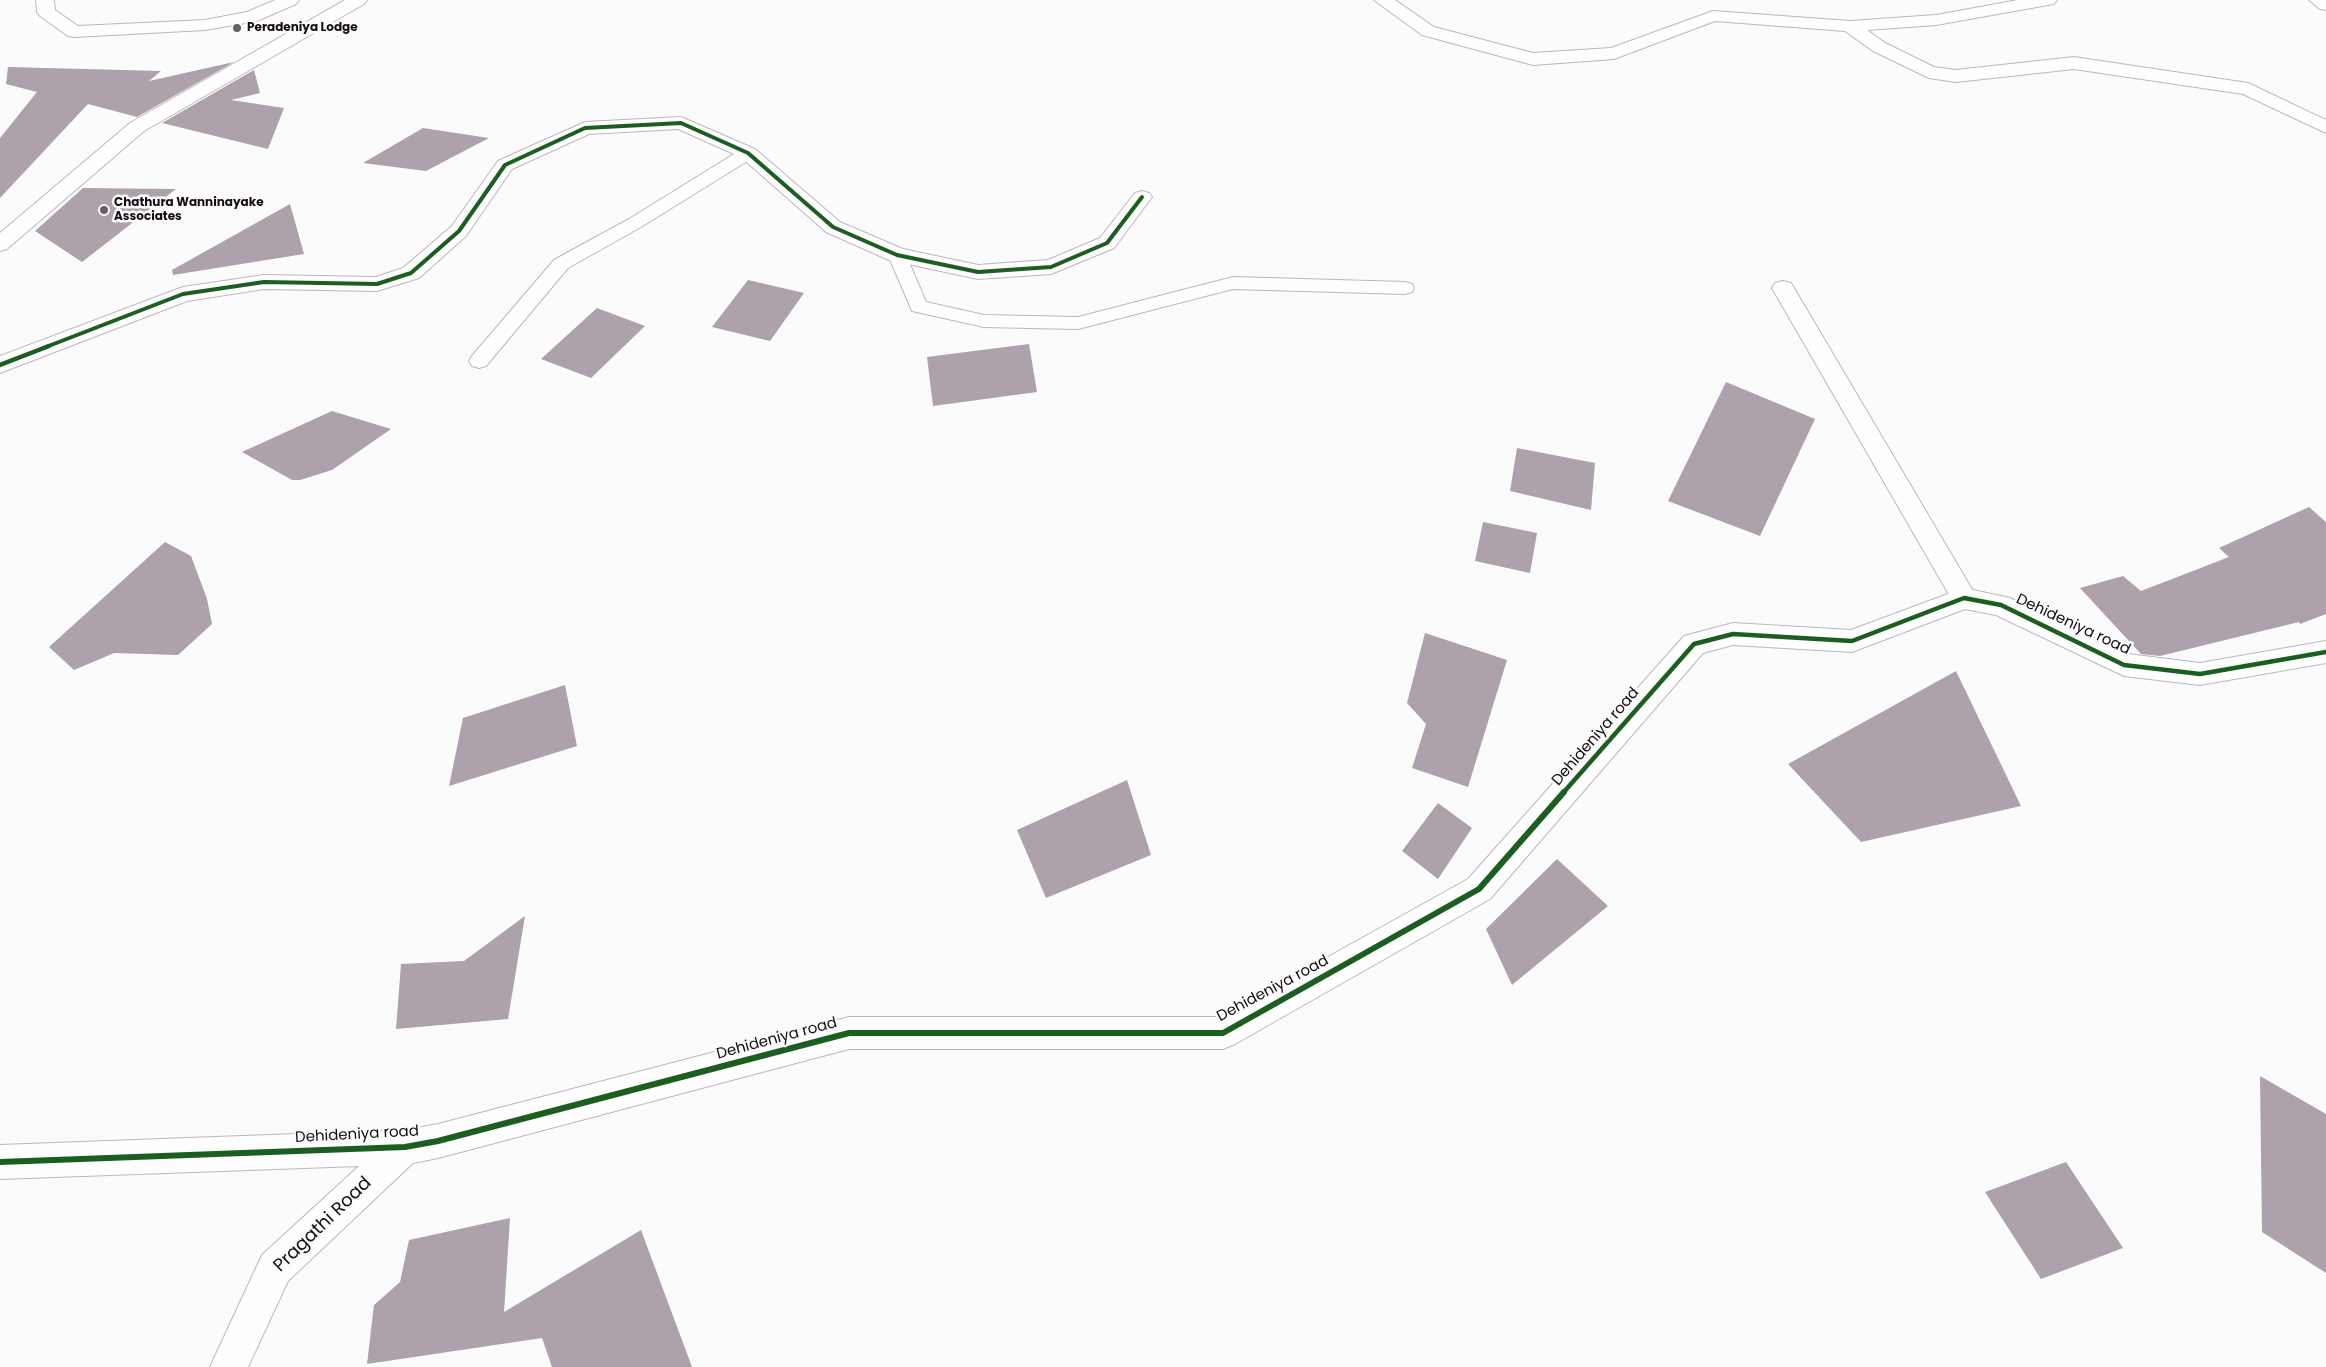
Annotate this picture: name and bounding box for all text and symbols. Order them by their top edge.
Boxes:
place label: Peradeniya Lodge [247,21,358,35]
marker: Peradeniya Lodge [231,22,243,34]
place label: Chathura Wanninayake Associates [114,196,264,224]
marker: Chathura Wanninayake Associates [98,204,110,216]
street label: Dehideniya road [2013,591,2133,659]
street label: Dehideniya road [1549,684,1643,790]
street label: Dehideniya road [1214,952,1332,1026]
street label: Dehideniya road [715,1014,839,1064]
street label: Dehideniya road [295,1123,419,1147]
street label: Pragathi Road [270,1173,376,1277]

